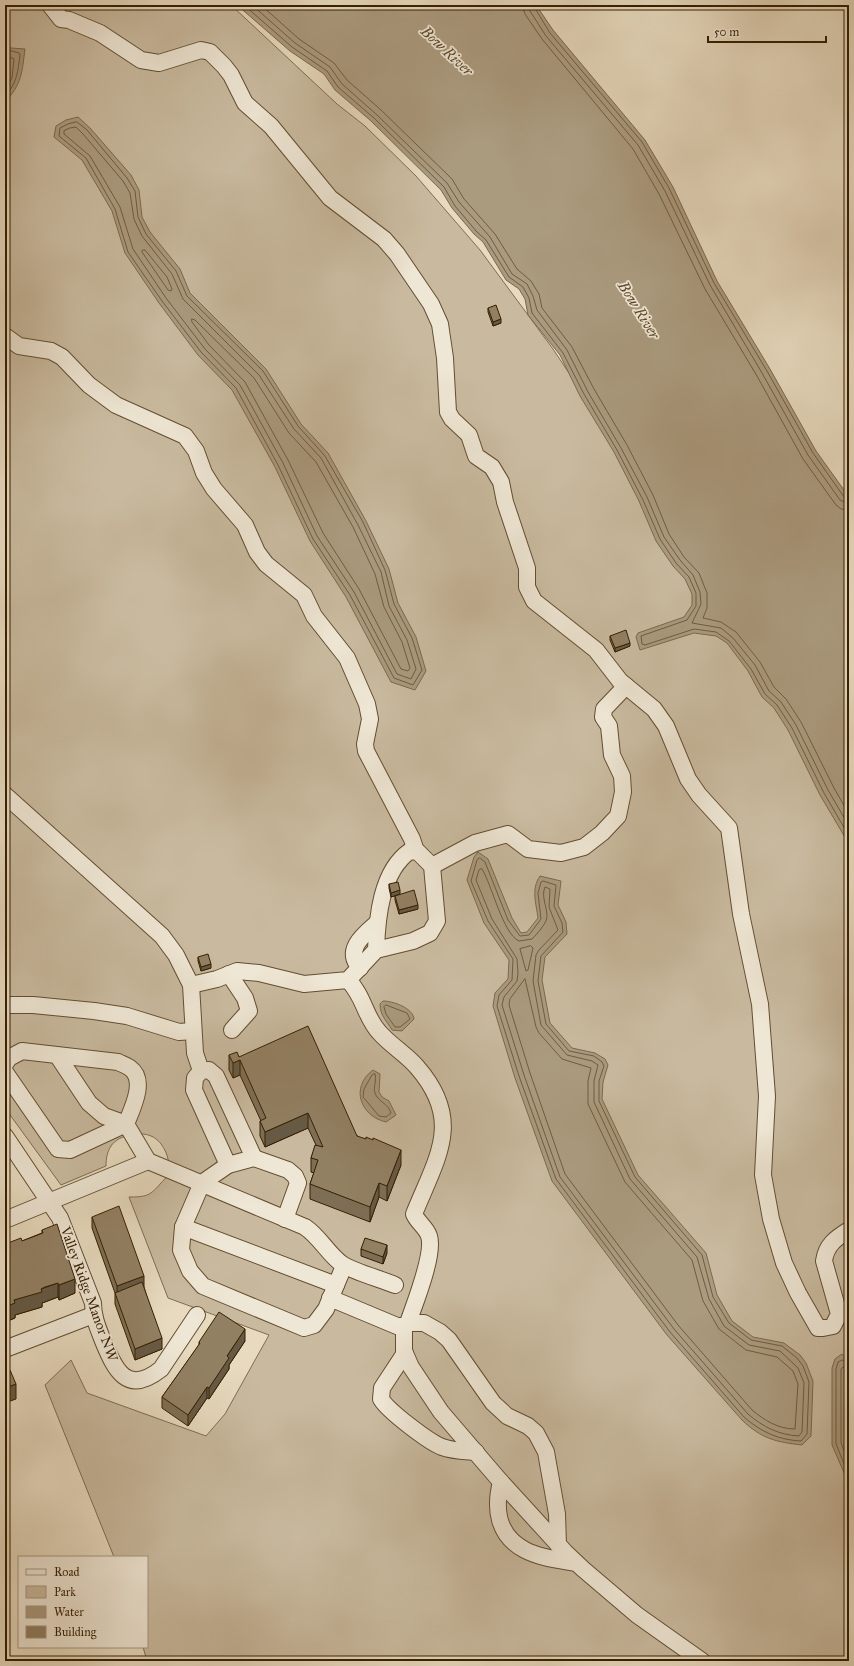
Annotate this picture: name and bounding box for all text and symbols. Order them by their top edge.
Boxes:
scale bar [708,18,826,44]
water label: Bow River [416,22,477,80]
text: 50 m [714,25,739,39]
water label: Bow River [614,277,664,343]
street label: Valley Ridge Manor NW [56,1223,121,1364]
legend [18,1556,148,1648]
text: Road [54,1565,80,1579]
text: Park [54,1585,76,1599]
text: Water [54,1605,84,1619]
text: Building [54,1625,97,1640]

